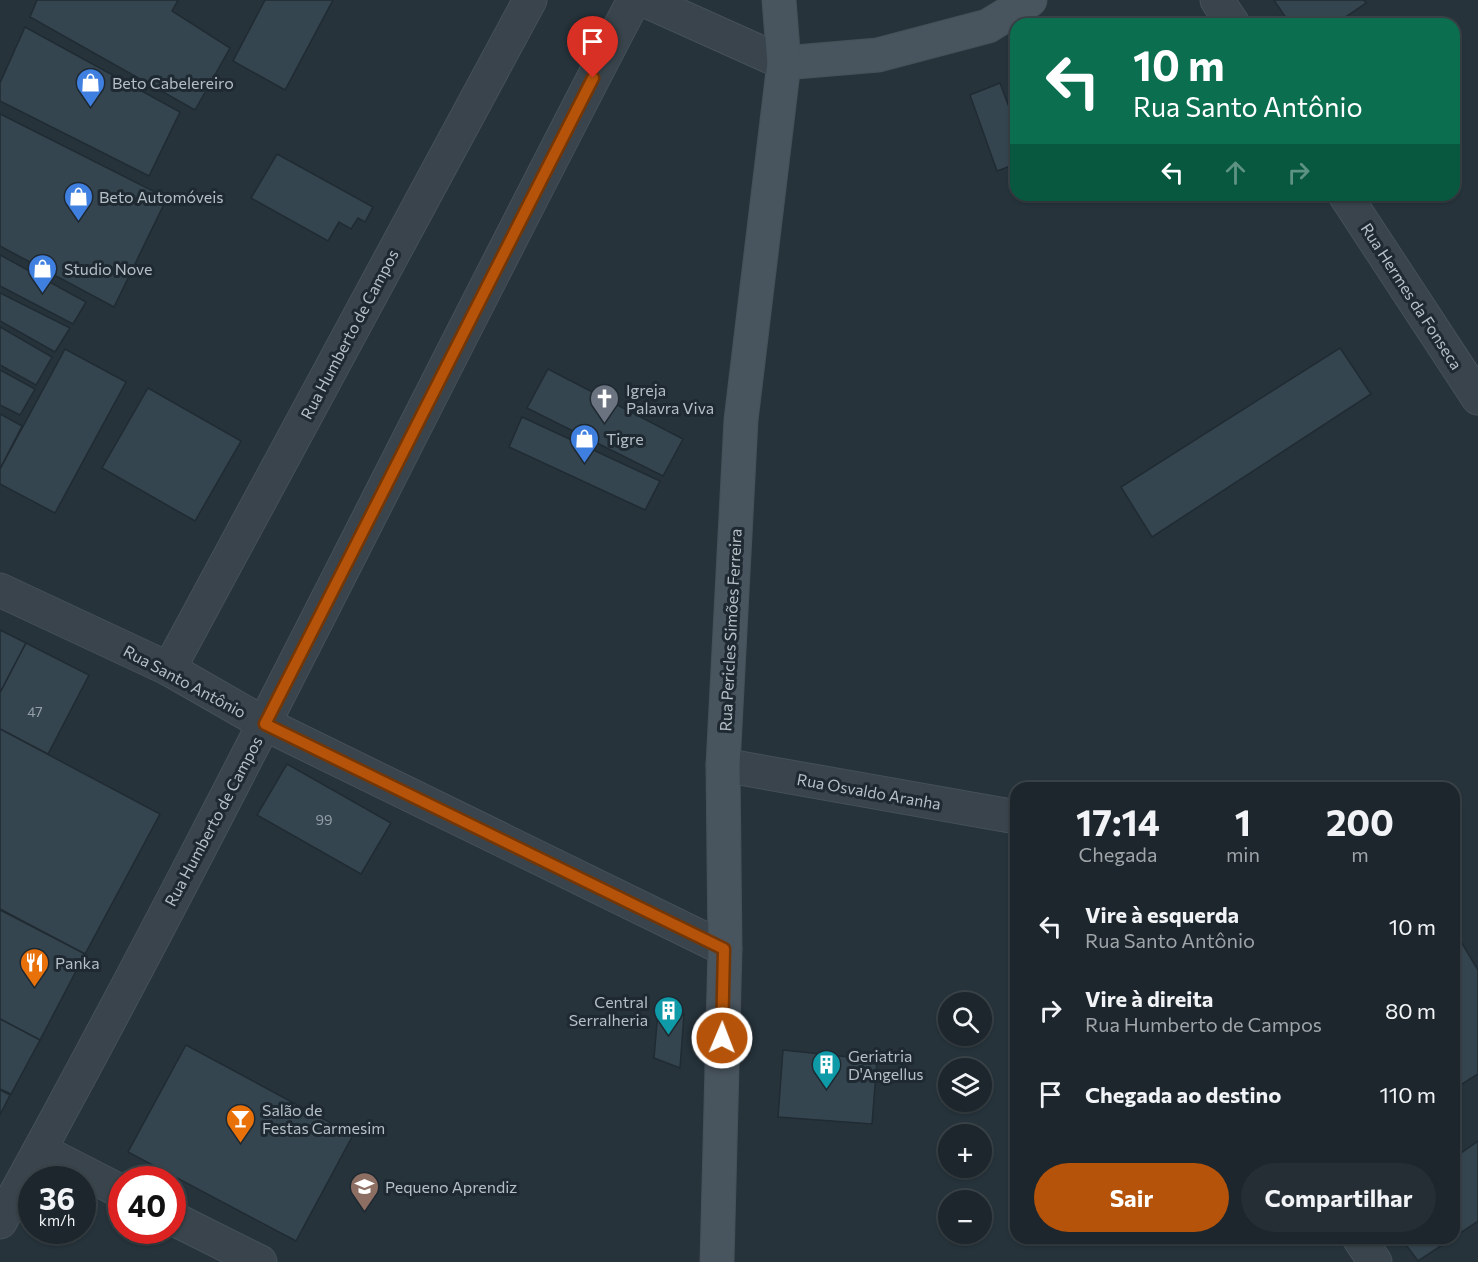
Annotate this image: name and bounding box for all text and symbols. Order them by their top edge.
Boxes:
pin [567,16,618,78]
icon: arrive [576,25,609,58]
text: 10 m [1133,38,1225,90]
icon: left [1034,42,1112,120]
shop icon: Beto Cabelereiro [75,66,107,108]
place label: Beto Cabelereiro [112,73,234,92]
text: Rua Santo Antônio [1133,90,1363,123]
icon: left [1156,156,1189,189]
icon: ahead [1219,156,1252,189]
icon: right [1282,156,1315,189]
shop icon: Beto Automóveis [62,180,94,222]
place label: Beto Automóveis [99,187,224,206]
street label: Rua Hermes da Fonseca [1358,219,1466,373]
street label: Rua Humberto de Campos [296,246,402,422]
shop icon: Studio Nove [27,252,59,294]
place label: Studio Nove [64,259,152,278]
place label: Igreja Palavra Viva [626,380,714,417]
church icon: Igreja Palavra Viva [589,382,621,424]
shop icon: Tigre [569,422,601,464]
place label: Tigre [606,429,644,448]
street label: Rua Pericles Simões Ferreira [715,528,745,732]
street label: Rua Santo Antônio [120,641,250,721]
house number: 47 [27,703,43,720]
street label: Rua Humberto de Campos [160,733,266,909]
street label: Rua Osvaldo Aranha [796,769,942,813]
text: 17:14 [1076,799,1160,843]
text: 1 [1235,799,1251,843]
text: 200 [1326,799,1394,843]
house number: 99 [316,811,333,828]
text: Chegada [1079,842,1157,866]
text: min [1226,842,1260,866]
text: m [1351,842,1369,866]
text: Vire à esquerda [1085,901,1239,928]
icon: left [1034,910,1067,943]
text: 10 m [1389,913,1436,940]
text: Rua Santo Antônio [1085,928,1255,952]
restaurant icon: Panka [18,946,50,988]
place label: Panka [55,953,100,972]
text: Vire à direita [1085,985,1213,1012]
place label: Central Serralheria [569,992,648,1029]
map controls [938,992,992,1244]
button: search [938,992,992,1046]
building icon: Central Serralheria [653,994,685,1036]
icon: right [1034,994,1067,1027]
text: 80 m [1385,997,1436,1024]
position arrow [690,1006,754,1070]
text: Rua Humberto de Campos [1085,1012,1322,1036]
place label: Geriatria D'Angellus [848,1046,924,1083]
building icon: Geriatria D'Angellus [811,1048,843,1090]
button: layers [938,1058,992,1112]
icon: arrive [1034,1078,1067,1111]
text: Chegada ao destino [1085,1081,1281,1108]
text: 110 m [1379,1081,1436,1108]
place label: Salão de Festas Carmesim [262,1100,385,1137]
bar icon: Salão de Festas Carmesim [225,1102,257,1144]
button: + [938,1124,992,1178]
button: Sair [1034,1163,1229,1232]
button: Compartilhar [1241,1163,1436,1232]
speed limit sign: 40 [108,1166,186,1244]
school or university icon: Pequeno Aprendiz [348,1170,380,1212]
place label: Pequeno Aprendiz [385,1177,517,1196]
text: 36 [39,1179,75,1216]
button: − [938,1190,992,1244]
text: km/h [39,1211,75,1229]

